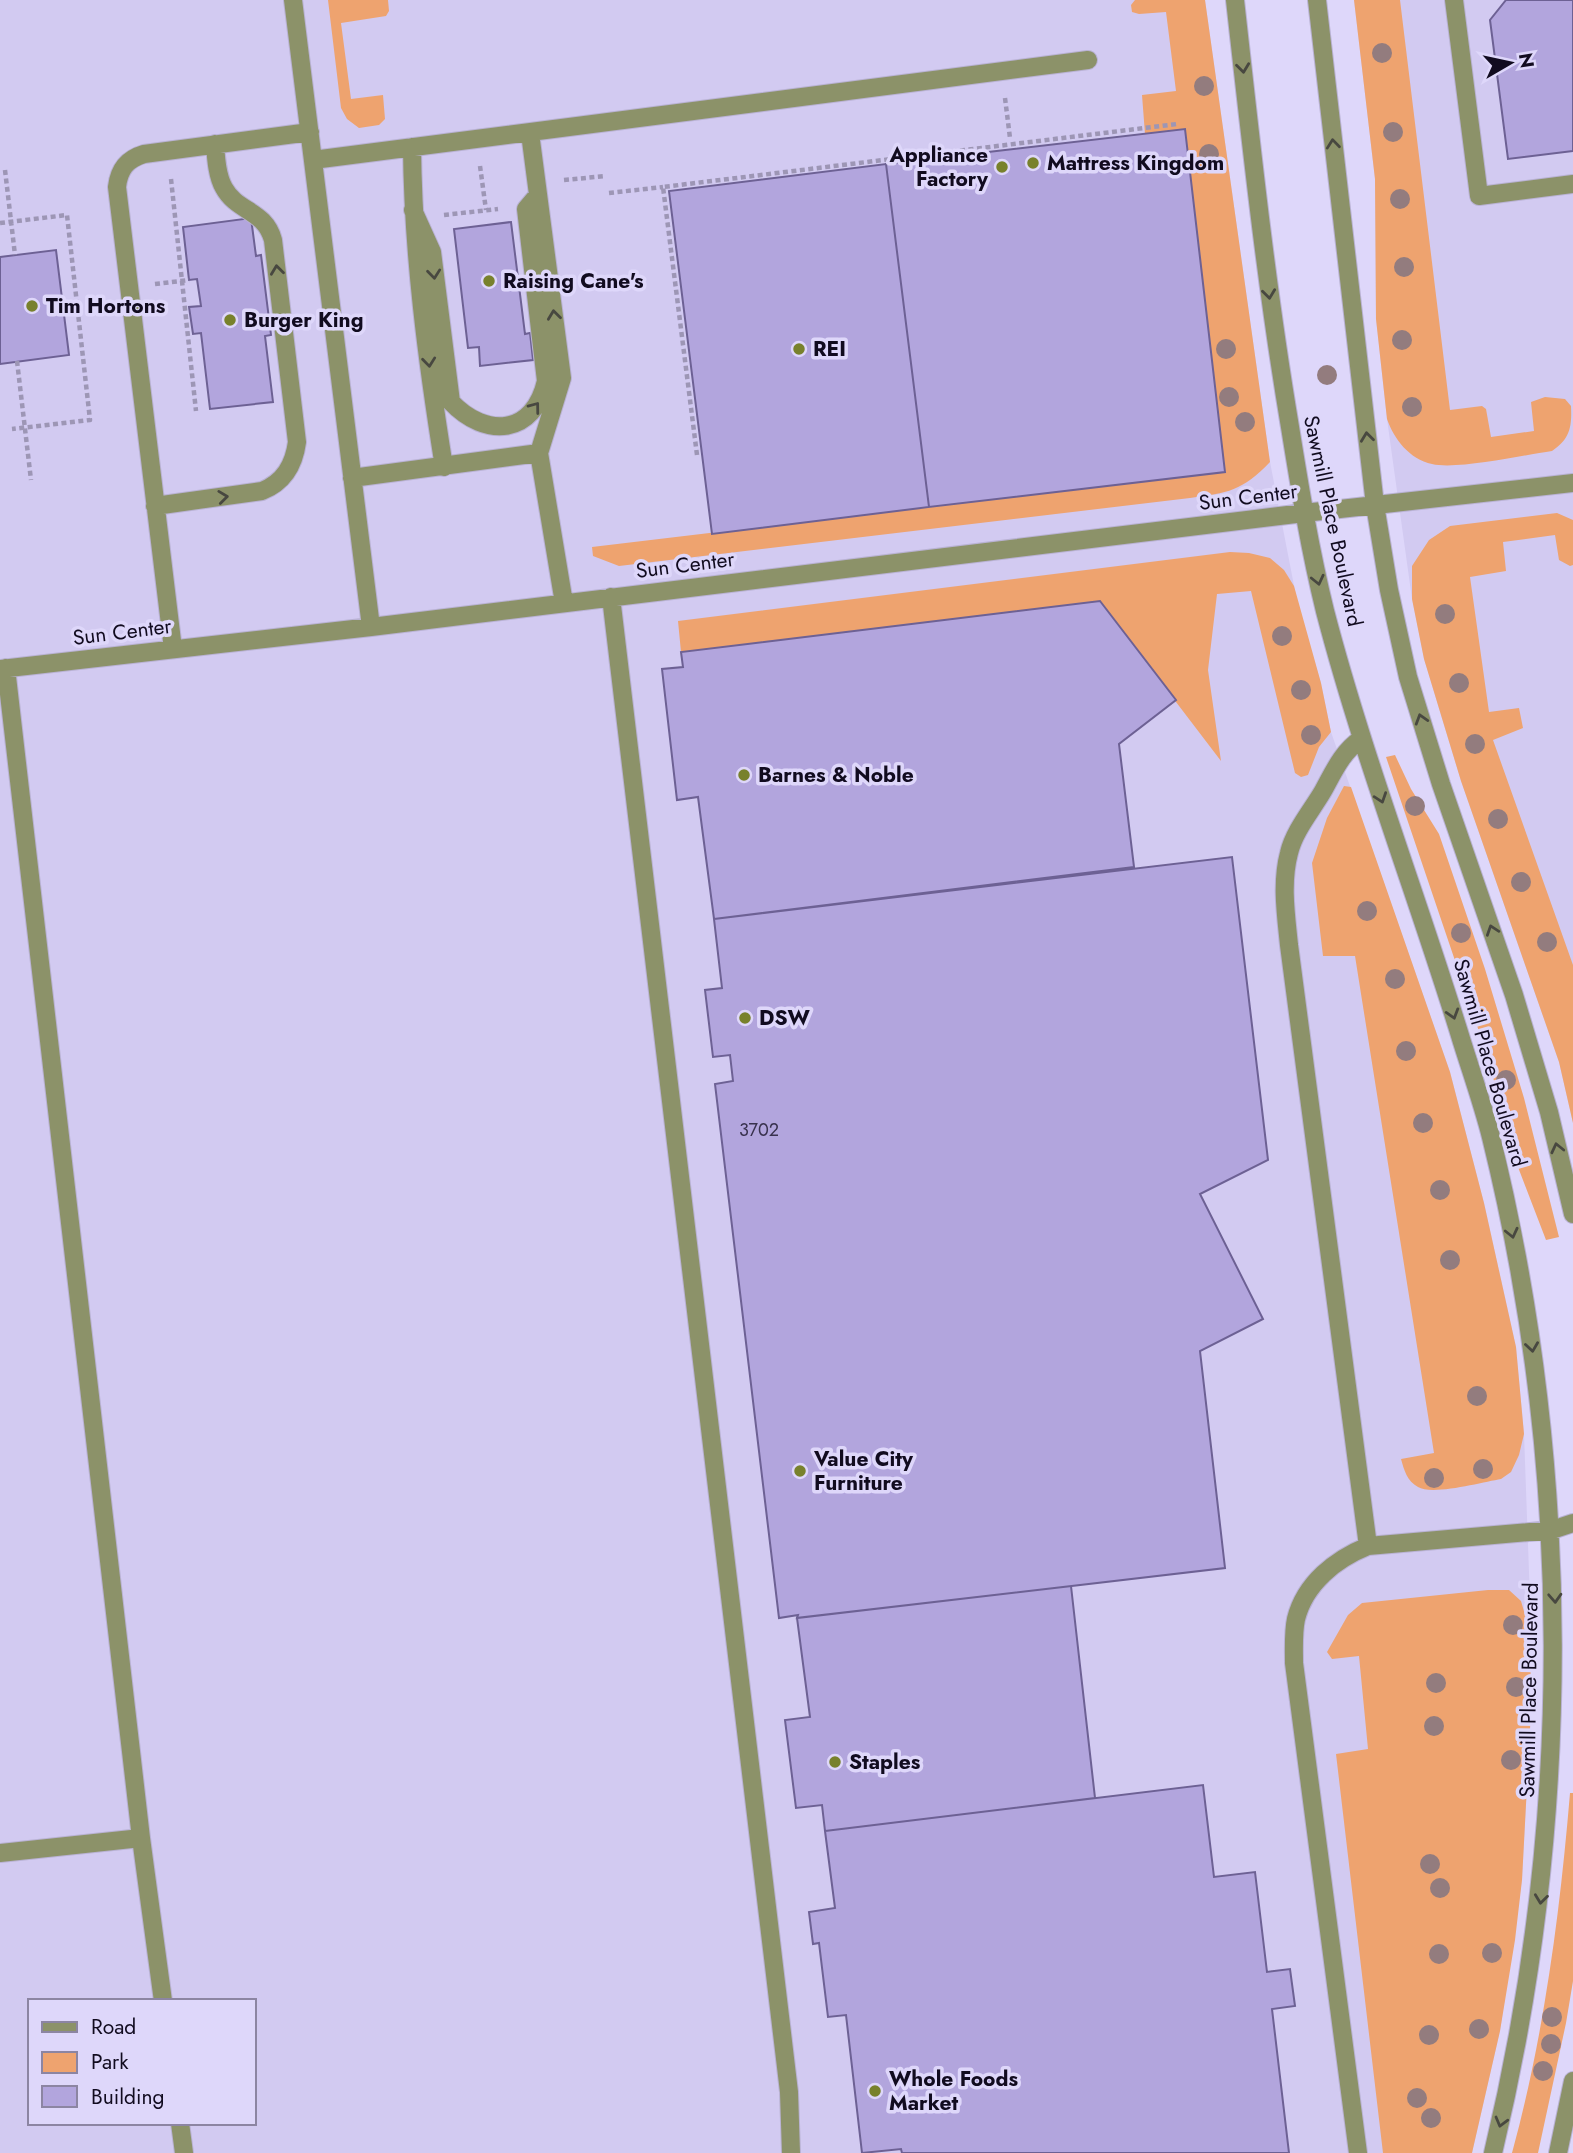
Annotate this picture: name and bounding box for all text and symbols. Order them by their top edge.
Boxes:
north arrow [1475,28,1545,98]
text: N [1512,51,1541,70]
one-way arrow [1235,62,1250,74]
one-way arrow [1326,138,1341,150]
place label: Appliance Factory [888,140,989,194]
place label: Mattress Kingdom [1047,148,1224,178]
marker: Mattress Kingdom [1025,155,1041,171]
marker: Appliance Factory [994,159,1010,175]
one-way arrow [270,265,285,276]
place label: Raising Cane's [503,266,644,296]
one-way arrow [427,268,442,280]
marker: Raising Cane's [481,273,497,289]
one-way arrow [1261,289,1276,300]
place label: Tim Hortons [46,291,166,321]
marker: Tim Hortons [24,298,40,314]
place label: Burger King [244,305,363,335]
one-way arrow [547,309,562,321]
marker: Burger King [222,312,238,328]
place label: REI [813,334,846,364]
marker: REI [791,341,807,357]
one-way arrow [421,356,436,368]
one-way arrow [526,402,539,415]
street label: Sawmill Place Boulevard [1296,413,1370,629]
one-way arrow [1360,431,1375,443]
street label: Sun Center [1197,476,1300,518]
one-way arrow [217,490,229,505]
street label: Sun Center [634,544,737,586]
one-way arrow [1310,574,1324,586]
street label: Sun Center [71,611,174,653]
one-way arrow [1415,713,1430,725]
place label: Barnes & Noble [758,760,914,790]
marker: Barnes & Noble [736,767,752,783]
one-way arrow [1373,792,1387,804]
one-way arrow [1486,924,1500,937]
street label: Sawmill Place Boulevard [1446,955,1534,1171]
place label: DSW [759,1003,811,1033]
one-way arrow [1445,1008,1460,1020]
marker: DSW [737,1010,753,1026]
house number: 3702 [739,1117,779,1143]
one-way arrow [1551,1142,1566,1154]
one-way arrow [1504,1227,1519,1239]
one-way arrow [1524,1341,1539,1353]
place label: Value City Furniture [813,1444,914,1498]
marker: Value City Furniture [792,1463,808,1479]
street label: Sawmill Place Boulevard [1512,1582,1546,1798]
one-way arrow [1547,1593,1562,1604]
place label: Staples [849,1747,921,1777]
marker: Staples [827,1754,843,1770]
one-way arrow [1534,1893,1549,1904]
legend [28,1999,256,2125]
text: Road [91,2012,136,2042]
text: Park [91,2047,129,2077]
place label: Whole Foods Market [889,2064,1018,2118]
text: Building [91,2082,164,2112]
marker: Whole Foods Market [867,2083,883,2099]
one-way arrow [1494,2116,1509,2128]

